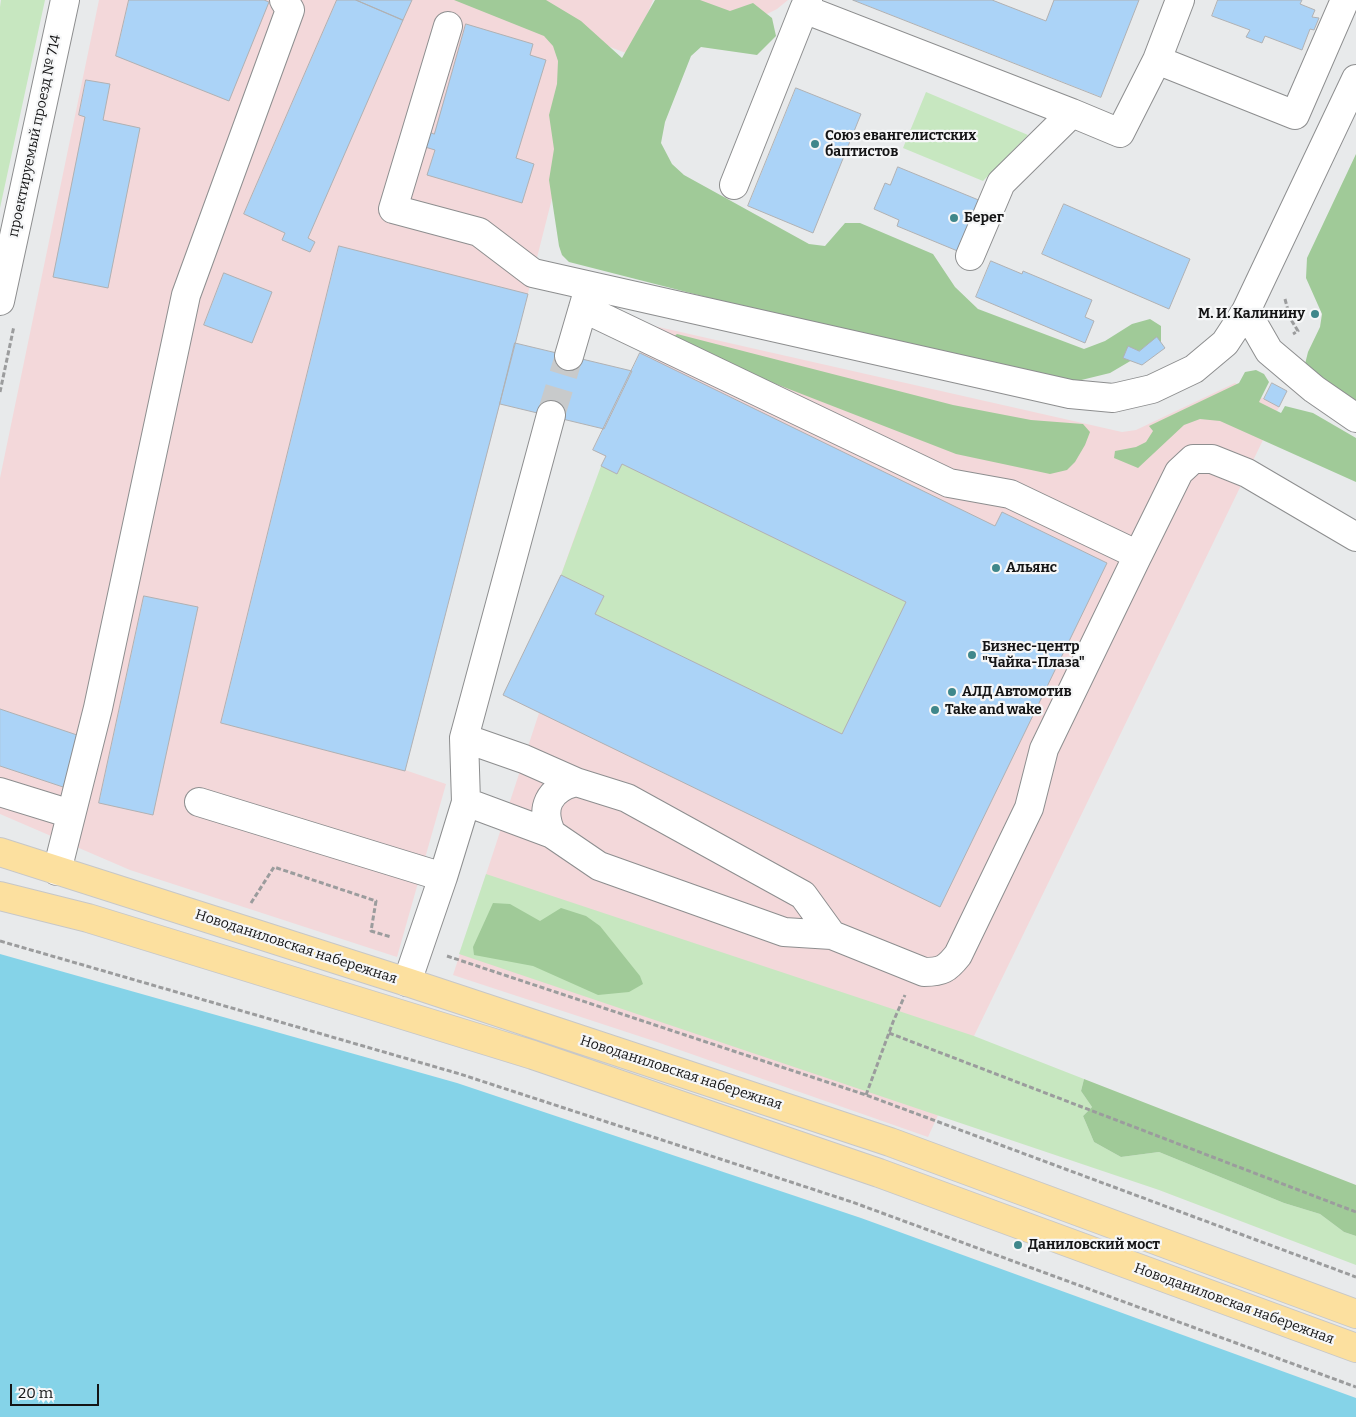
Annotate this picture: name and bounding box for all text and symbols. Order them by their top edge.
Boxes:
street label: проектируемый проезд № 714 [5,33,65,239]
place label: Союз евангелистских баптистов [825,128,976,160]
marker: Союз евангелистских баптистов [809,138,821,150]
place label: Берег [964,210,1004,226]
marker: Берег [948,212,960,224]
place label: М. И. Калинину [1198,306,1305,322]
marker: М. И. Калинину [1309,308,1321,320]
place label: Альянс [1006,560,1057,576]
marker: Альянс [990,562,1002,574]
place label: Бизнес-центр "Чайка-Плаза" [982,639,1085,672]
marker: Бизнес-центр "Чайка-Плаза" [966,649,978,661]
place label: АЛД Автомотив [962,684,1071,700]
marker: АЛД Автомотив [946,686,958,698]
place label: Take and wake [945,702,1042,718]
marker: Take and wake [929,704,941,716]
street label: Новоданиловская набережная [193,906,399,988]
street label: Новоданиловская набережная [578,1032,784,1114]
place label: Даниловский мост [1028,1237,1160,1253]
marker: Даниловский мост [1012,1239,1024,1251]
street label: Новоданиловская набережная [1132,1260,1336,1348]
scale bar [12,1374,101,1406]
text: 20 m [18,1384,53,1402]

